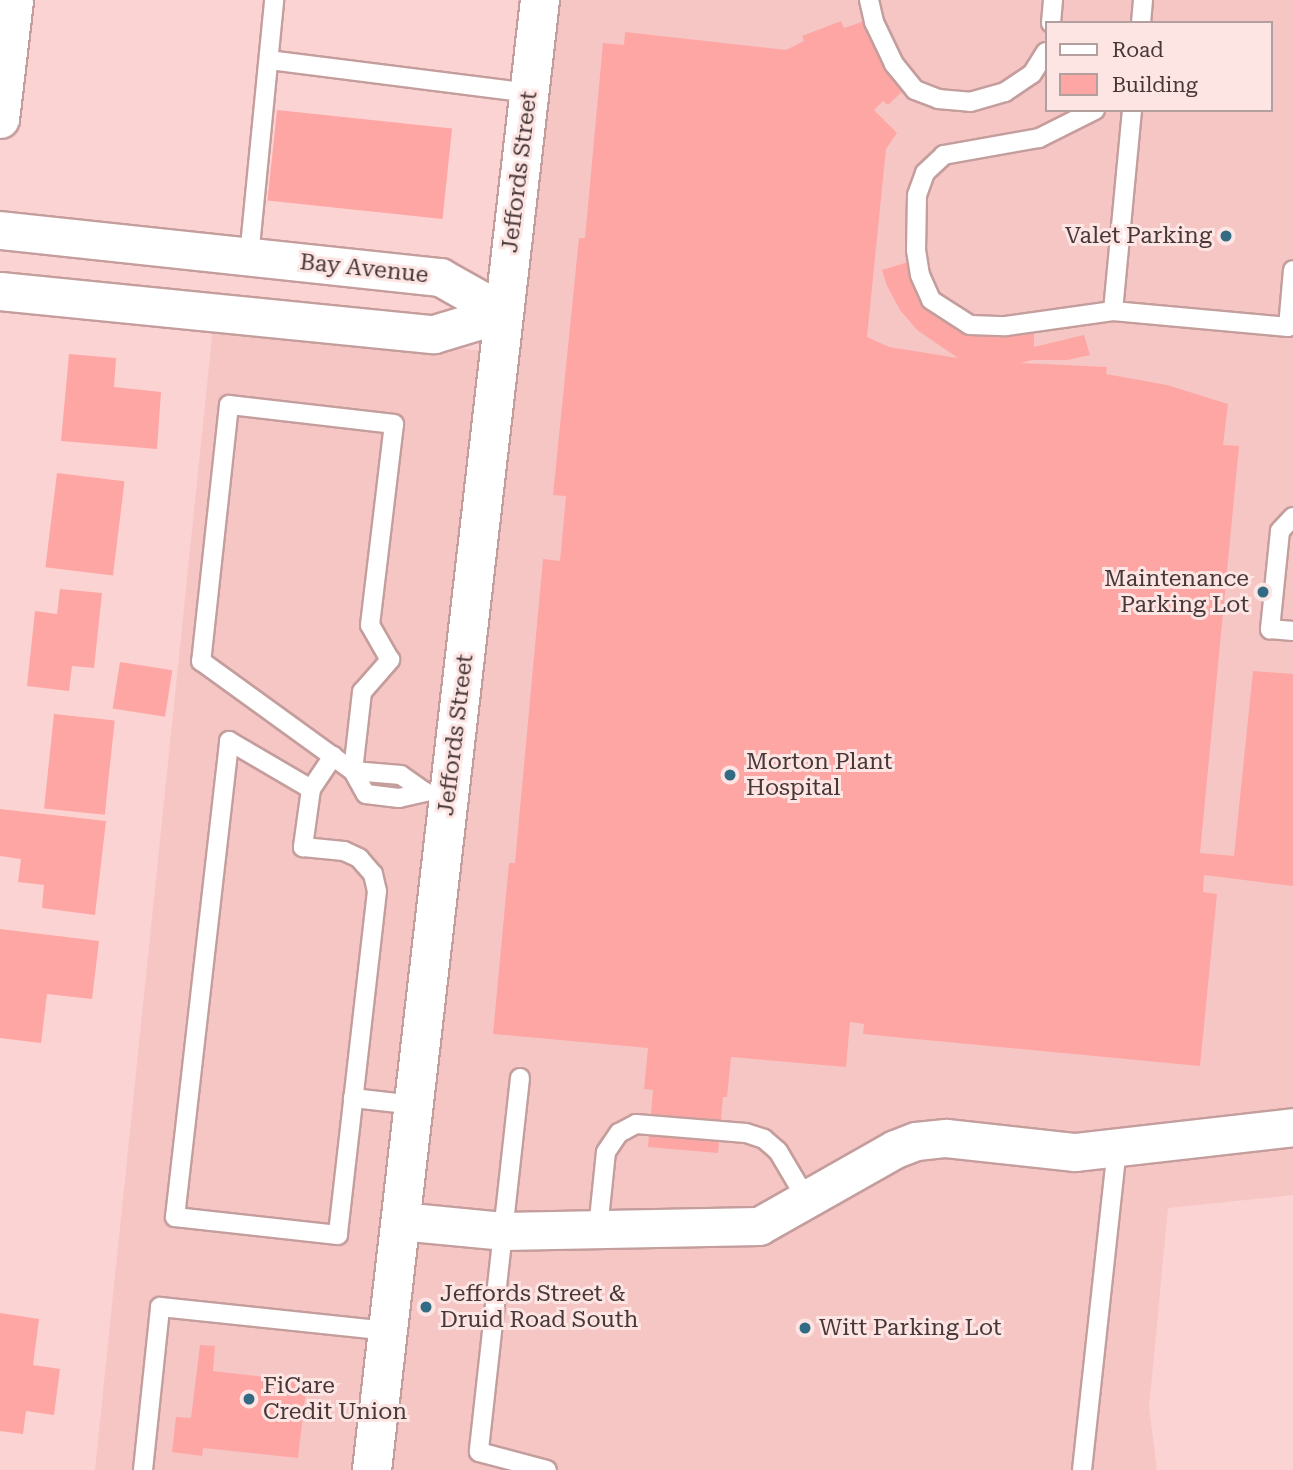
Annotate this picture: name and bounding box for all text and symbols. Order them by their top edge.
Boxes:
legend [1044,21,1272,112]
text: Road [1112,38,1164,62]
text: Building [1112,73,1198,97]
street label: Jeffords Street [496,90,544,254]
place label: Valet Parking [1065,222,1212,250]
marker: Valet Parking [1218,228,1234,244]
street label: Bay Avenue [298,249,430,289]
place label: Maintenance Parking Lot [1104,565,1249,619]
marker: Maintenance Parking Lot [1255,584,1271,600]
street label: Jeffords Street [432,653,480,817]
place label: Morton Plant Hospital [746,748,892,802]
marker: Morton Plant Hospital [720,765,740,785]
place label: Jeffords Street & Druid Road South [440,1280,638,1334]
marker: Jeffords Street & Druid Road South [418,1299,434,1315]
place label: Witt Parking Lot [819,1314,1002,1342]
marker: Witt Parking Lot [797,1320,813,1336]
place label: FiCare Credit Union [263,1372,407,1426]
marker: FiCare Credit Union [241,1391,257,1407]

